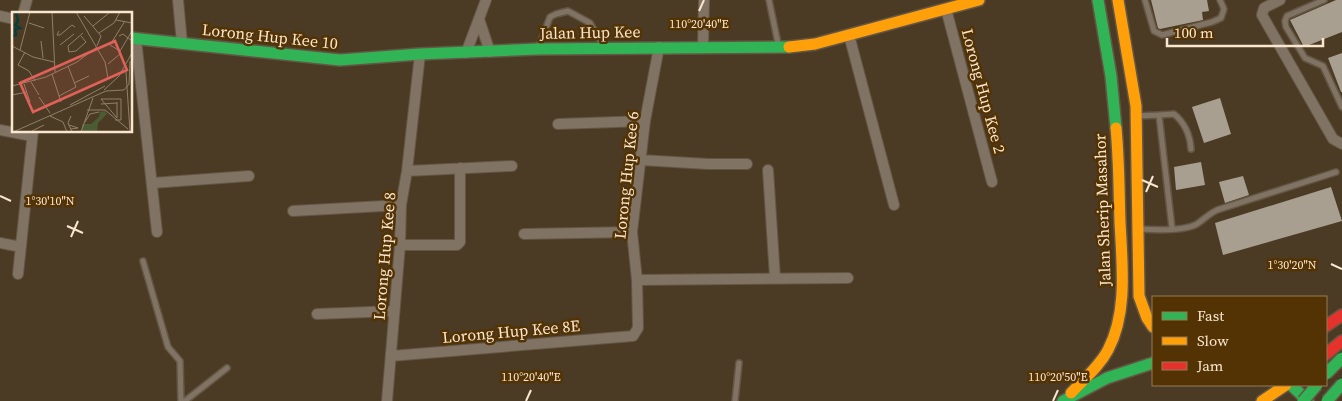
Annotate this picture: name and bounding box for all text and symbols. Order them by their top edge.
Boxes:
inset map [12,12,132,132]
scale bar [1167,15,1323,47]
text: 110°20'40"E [669,16,729,32]
street label: Lorong Hup Kee 10 [201,18,339,54]
street label: Jalan Hup Kee [538,20,641,44]
text: 100 m [1174,22,1214,43]
street label: Lorong Hup Kee 2 [957,26,1011,156]
street label: Lorong Hup Kee 6 [608,110,644,240]
street label: Jalan Sherip Masahor [1088,133,1116,288]
street label: Lorong Hup Kee 8 [367,191,401,321]
text: 1°30'10"N [25,193,75,209]
text: 1°30'20"N [1267,257,1317,273]
legend [1152,296,1327,386]
text: Fast [1197,305,1224,326]
street label: Lorong Hup Kee 8E [441,314,581,348]
text: Slow [1197,330,1229,351]
text: Jam [1196,355,1224,376]
text: 110°20'40"E [501,369,561,385]
text: 110°20'50"E [1028,369,1088,385]

